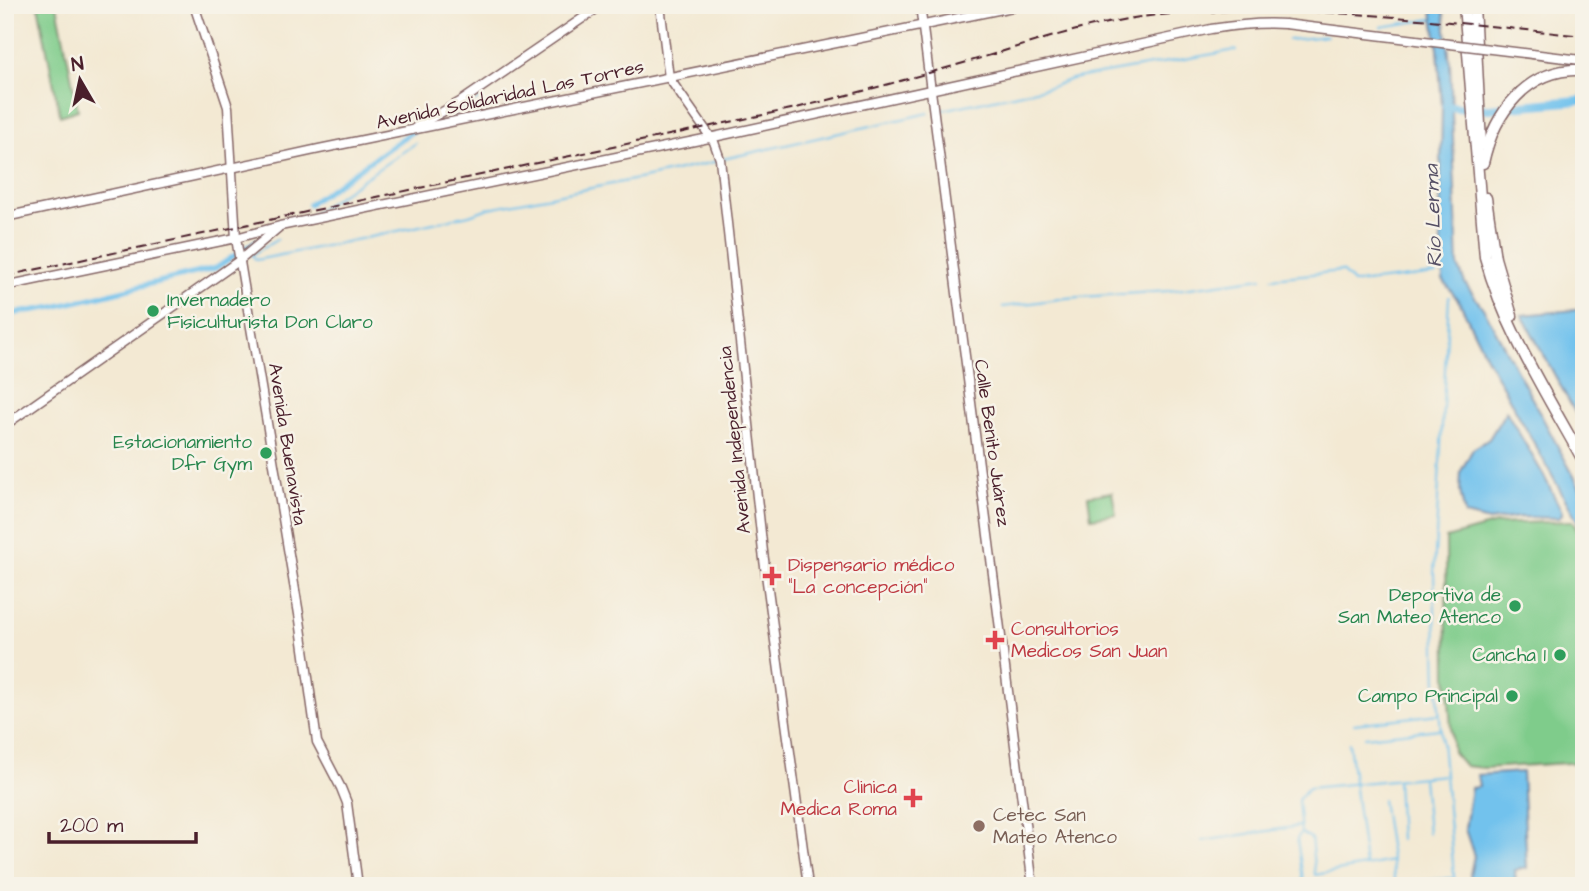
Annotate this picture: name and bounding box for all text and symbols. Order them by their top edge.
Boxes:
north arrow [46,46,116,116]
text: N [70,50,86,79]
street label: Avenida Solidaridad Las Torres [374,53,646,137]
water label: Río Lerma [1417,163,1449,268]
place label: Invernadero Fisiculturista Don Claro [167,287,373,336]
marker: Invernadero Fisiculturista Don Claro [145,303,161,319]
street label: Avenida Independencia [712,345,758,535]
street label: Calle Benito Juárez [967,358,1017,529]
street label: Avenida Buenavista [261,361,313,527]
place label: Estacionamiento Dfr Gym [113,429,252,479]
marker: Estacionamiento Dfr Gym [258,445,274,461]
place label: Dispensario médico "La concepción" [788,552,955,601]
marker: Dispensario médico "La concepción" [762,566,782,586]
place label: Deportiva de San Mateo Atenco [1338,582,1501,631]
marker: Deportiva de San Mateo Atenco [1507,598,1523,614]
place label: Consultorios Medicos San Juan [1011,616,1167,665]
marker: Consultorios Medicos San Juan [985,630,1005,650]
place label: Cancha 1 [1472,642,1547,669]
marker: Cancha 1 [1552,647,1568,663]
place label: Campo Principal [1358,683,1498,710]
marker: Campo Principal [1504,688,1520,704]
place label: Clinica Medica Roma [780,774,897,823]
marker: Clinica Medica Roma [903,788,923,808]
scale bar [49,800,196,844]
place label: Cetec San Mateo Atenco [993,802,1117,851]
text: 200 m [60,811,124,840]
marker: Cetec San Mateo Atenco [971,818,987,834]

